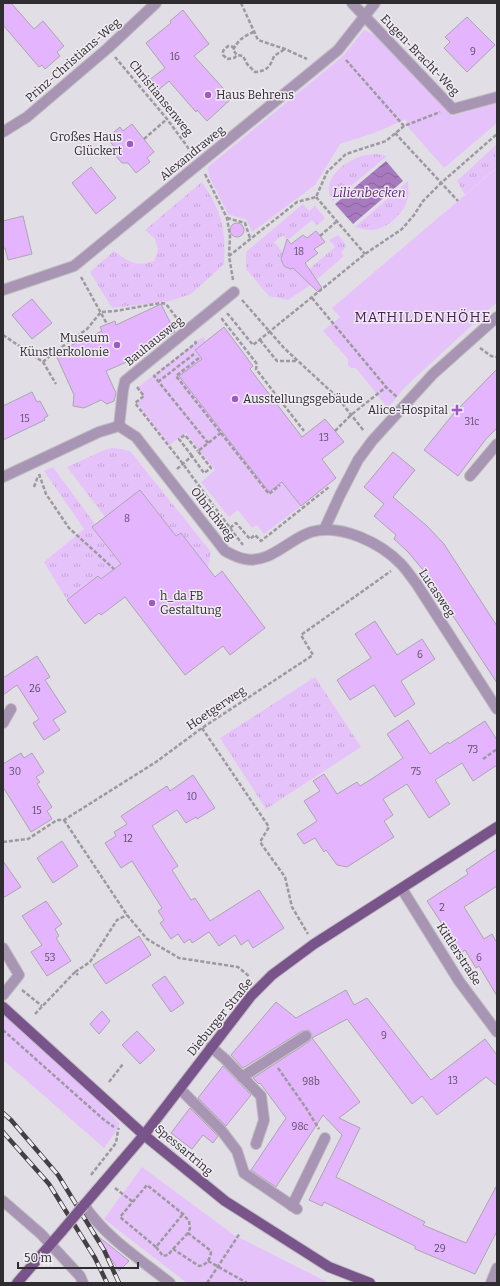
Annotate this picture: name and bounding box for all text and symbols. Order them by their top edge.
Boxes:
street label: Eugen-Bracht-Weg [378,12,462,99]
street label: Prinz-Christians-Weg [23,15,123,105]
house number: 9 [470,46,476,58]
house number: 16 [170,51,180,63]
street label: Christiansenweg [126,57,196,139]
place label: Haus Behrens [216,88,294,102]
marker: Haus Behrens [203,90,213,100]
street label: Alexandraweg [157,122,227,183]
place label: Großes Haus Glückert [50,130,123,158]
marker: Großes Haus Glückert [125,139,135,149]
water label: Lilienbecken [332,185,406,200]
house number: 18 [294,246,304,258]
district label: MATHILDENHÖHE [355,309,491,326]
street label: Bauhausweg [122,313,186,369]
place label: Museum Künstlerkolonie [19,331,110,359]
marker: Museum Künstlerkolonie [112,340,122,350]
place label: Ausstellungsgebäude [243,392,363,406]
marker: Ausstellungsgebäude [230,394,240,404]
place label: Alice-Hospital [368,403,449,417]
marker: Alice-Hospital [451,404,463,416]
house number: 15 [20,413,30,425]
house number: 31c [465,416,479,428]
house number: 13 [319,432,329,444]
street label: Olbrichweg [188,485,238,544]
house number: 8 [124,513,130,525]
street label: Lucasweg [416,566,458,620]
place label: h_da FB Gestaltung [160,589,222,617]
marker: h_da FB Gestaltung [147,598,157,608]
house number: 6 [417,649,423,661]
house number: 26 [29,683,41,695]
street label: Hoetgerweg [184,683,248,733]
house number: 73 [468,744,479,756]
house number: 30 [9,766,21,778]
house number: 75 [411,766,421,778]
house number: 10 [187,791,197,803]
house number: 15 [32,805,42,817]
house number: 12 [123,833,133,845]
house number: 2 [439,902,445,914]
street label: Kittlerstraße [434,920,484,988]
house number: 53 [45,952,56,964]
house number: 6 [476,952,482,964]
street label: Dieburger Straße [184,975,256,1059]
house number: 9 [381,1030,387,1042]
house number: 13 [448,1075,458,1087]
house number: 98b [302,1076,320,1088]
house number: 98c [292,1121,308,1133]
street label: Spessartring [152,1122,216,1178]
house number: 29 [434,1243,446,1255]
scale bar [18,1244,138,1270]
text: 50 m [24,1251,53,1265]

